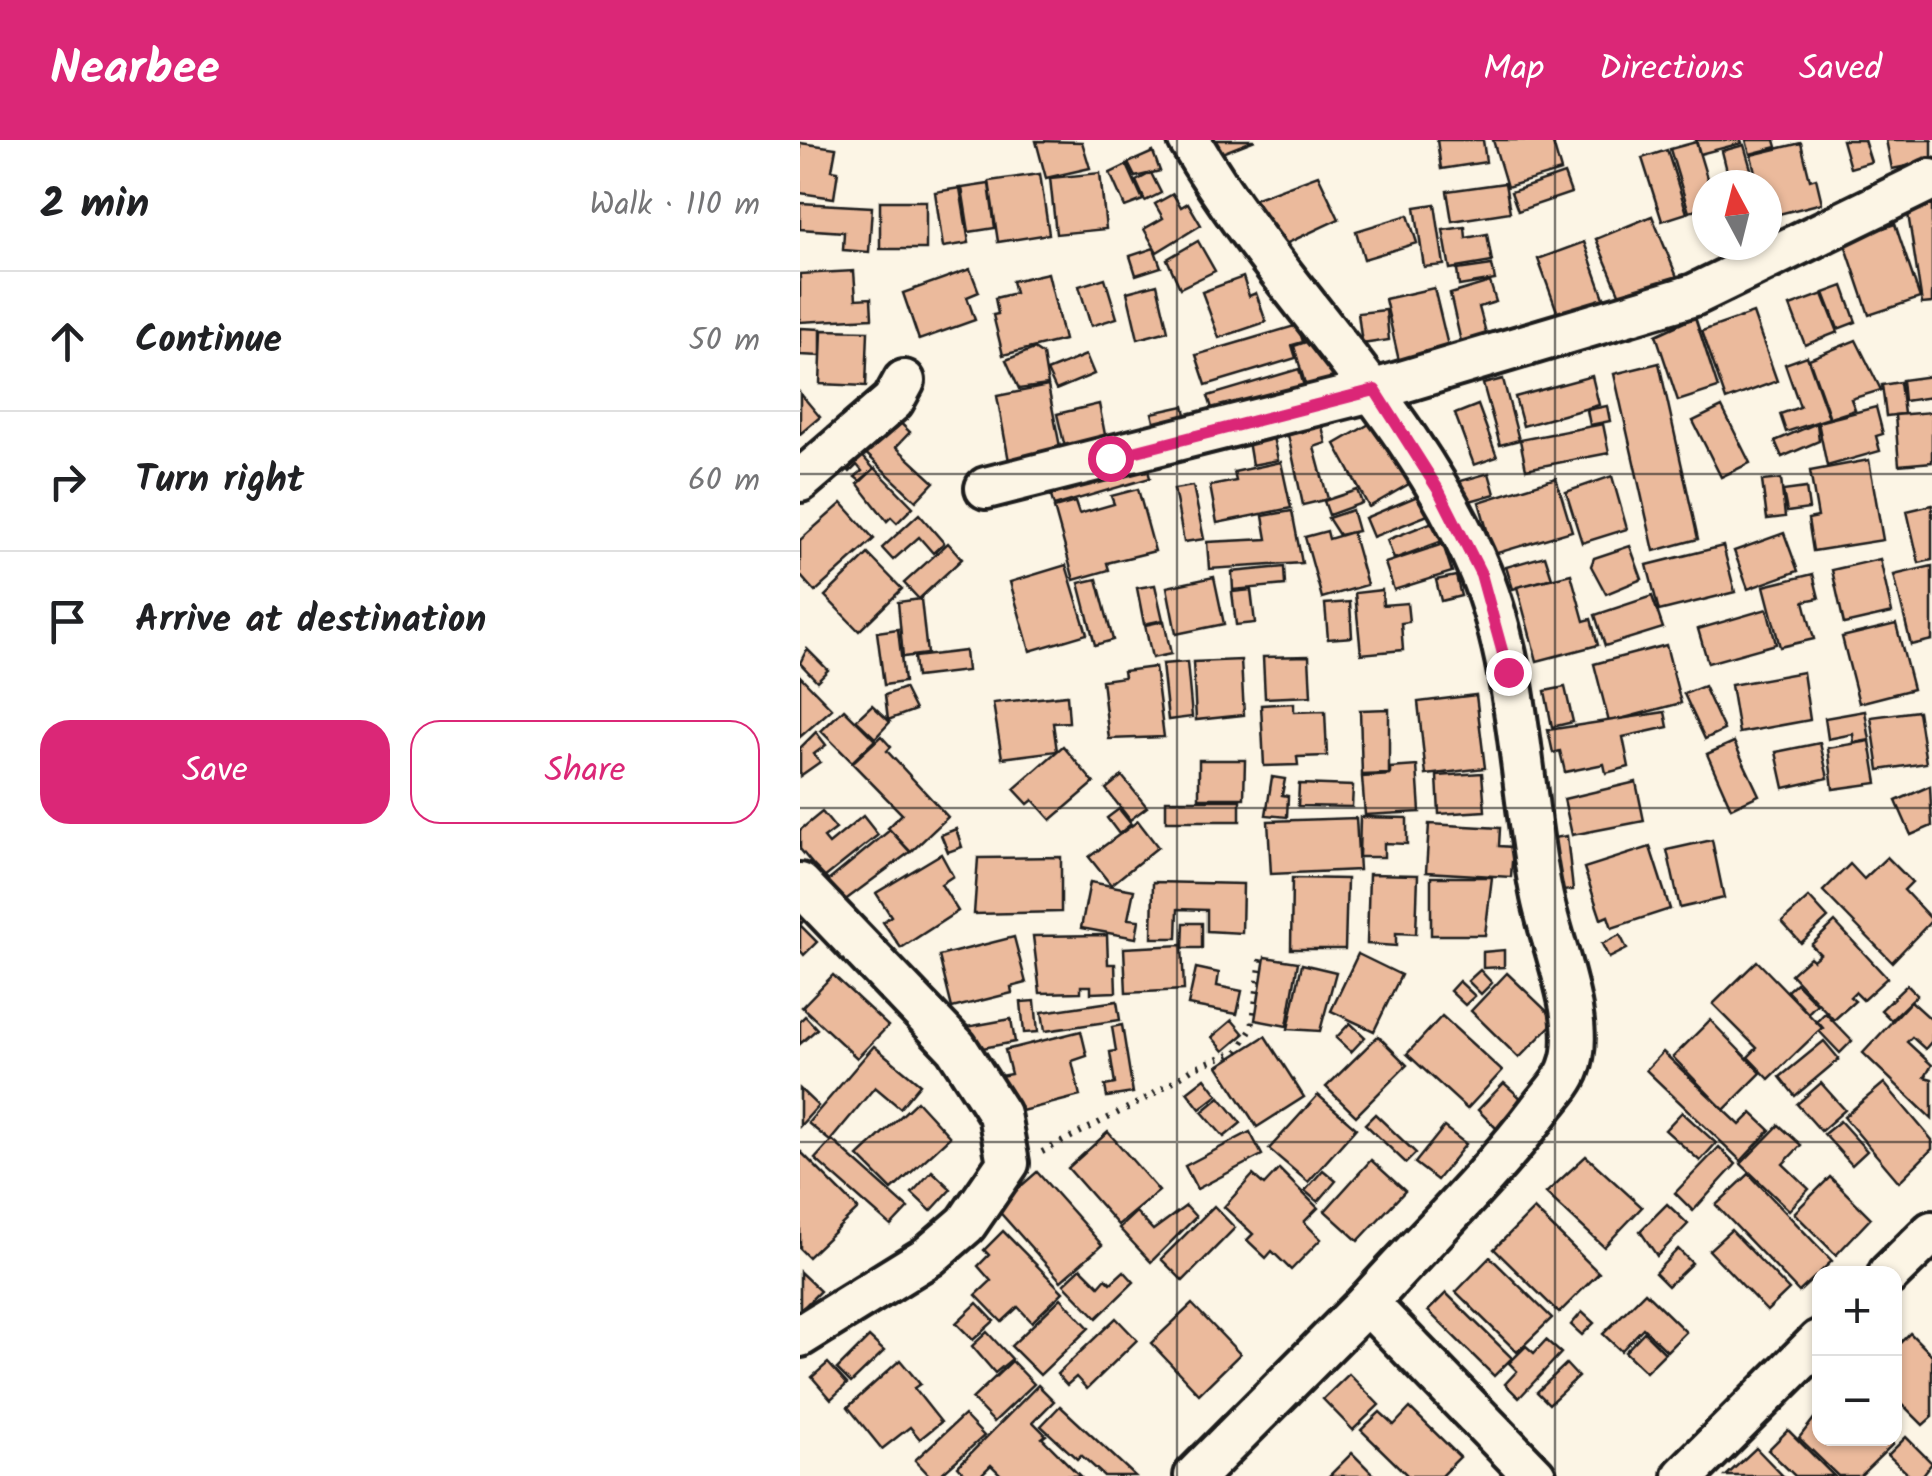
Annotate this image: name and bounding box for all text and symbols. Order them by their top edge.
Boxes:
text: Nearbee [50,32,220,108]
text: Map [1483,42,1544,98]
text: Directions [1599,42,1744,98]
text: Saved [1799,42,1882,98]
north arrow [1692,170,1782,260]
text: 2 min [40,172,149,239]
text: Walk · 110 m [589,180,760,231]
text: Continue [135,311,282,371]
icon: ahead [40,314,95,369]
text: 50 m [689,316,760,367]
route start [1088,436,1134,482]
text: Turn right [135,451,304,511]
icon: right [40,454,95,509]
text: 60 m [688,456,760,507]
text: Arrive at destination [135,591,486,651]
icon: arrive [40,594,95,649]
route end [1486,650,1532,696]
button: Save [40,720,390,824]
button: Share [410,720,760,824]
map controls [1812,1266,1902,1446]
button: + [1812,1266,1902,1356]
button: − [1812,1356,1902,1446]

